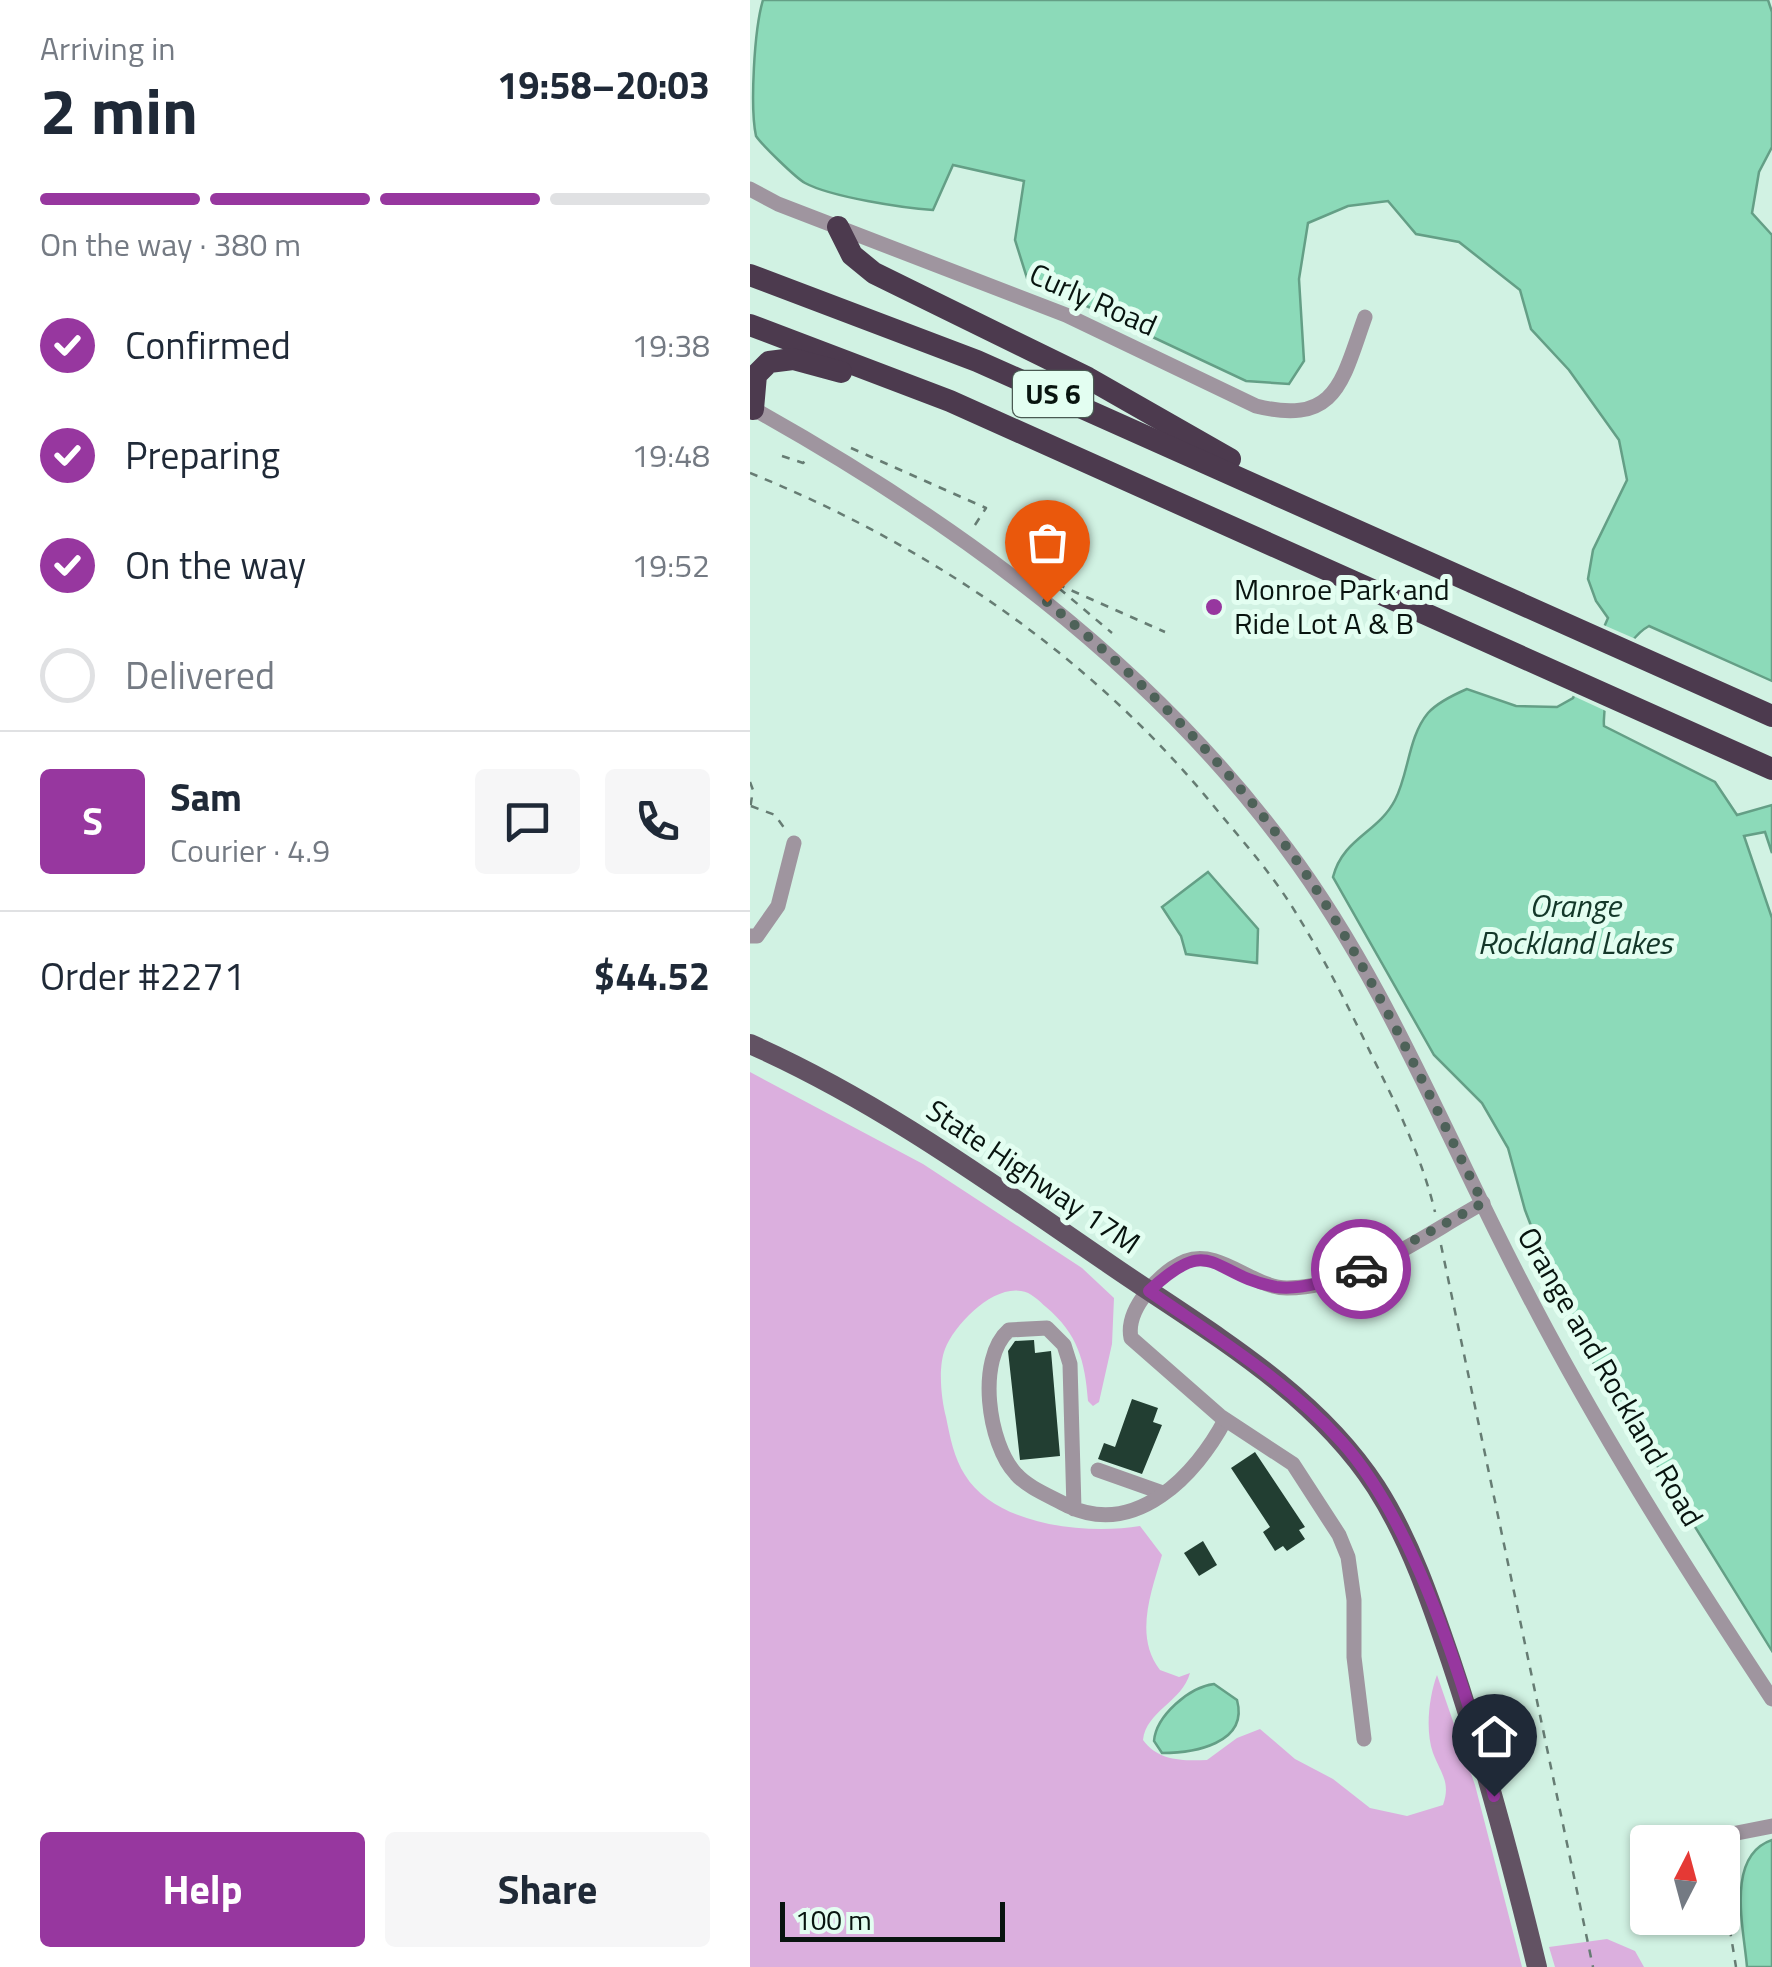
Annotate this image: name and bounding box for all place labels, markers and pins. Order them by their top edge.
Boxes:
pin [1005,500,1090,603]
place label: Monroe Park and Ride Lot A & B [1234,566,1450,646]
marker: Monroe Park and Ride Lot A & B [1203,596,1225,618]
pin [1452,1694,1537,1797]

